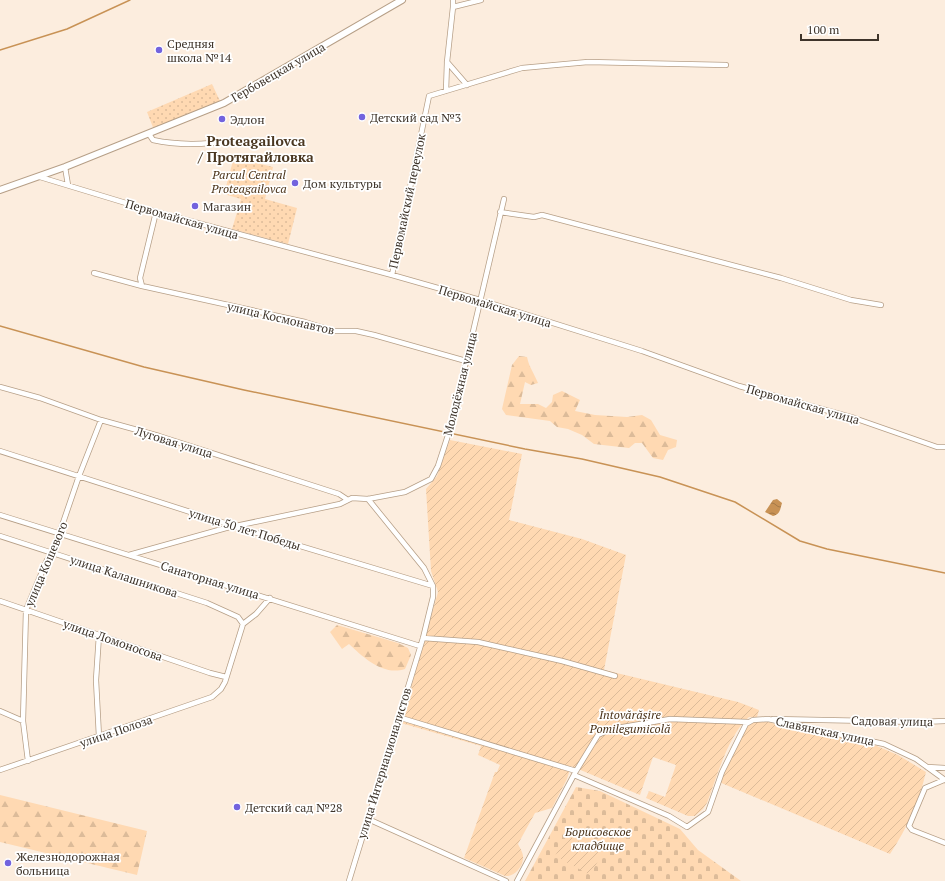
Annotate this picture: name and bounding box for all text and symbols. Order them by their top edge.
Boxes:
scale bar [801,16,878,42]
text: 100 m [807,22,840,37]
place label: Средняя школа №14 [167,36,232,65]
street label: Гербовецкая улица [228,39,328,105]
marker: Средняя школа №14 [154,45,164,55]
place label: Детский сад №3 [370,110,461,125]
place label: Эдлон [230,112,265,127]
marker: Детский сад №3 [357,112,367,122]
marker: Эдлон [217,114,227,124]
district label: Proteagailovca / Протягайловка [197,131,314,166]
street label: Первомайский переулок [385,132,429,270]
park label: Parcul Central Proteagailovca [210,167,287,196]
place label: Дом культуры [303,176,382,191]
marker: Дом культуры [290,178,300,188]
street label: Первомайская улица [124,196,240,242]
place label: Магазин [203,199,251,214]
marker: Магазин [190,201,200,211]
street label: Первомайская улица [437,282,553,330]
street label: улица Космонавтов [225,298,336,338]
street label: Молодёжная улица [440,330,480,438]
street label: Первомайская улица [745,381,861,427]
street label: Луговая улица [132,423,215,461]
street label: улица 50 лет Победы [186,505,303,553]
street label: улица Кошевого [21,519,71,610]
street label: улица Калашникова [67,551,180,601]
street label: Санаторная улица [159,558,261,602]
street label: улица Ломоносова [60,616,165,664]
street label: улица Интернационалистов [354,686,414,841]
park label: Întovărășire Pomilegumicolă [589,707,671,736]
street label: улица Полоза [77,712,154,751]
street label: Славянская улица [774,713,876,749]
street label: Садовая улица [851,713,933,729]
place label: Детский сад №28 [245,800,342,815]
marker: Детский сад №28 [232,802,242,812]
park label: Борисовское кладбище [564,824,632,853]
place label: Железнодорожная больница [16,849,120,878]
marker: Железнодорожная больница [3,858,13,868]

